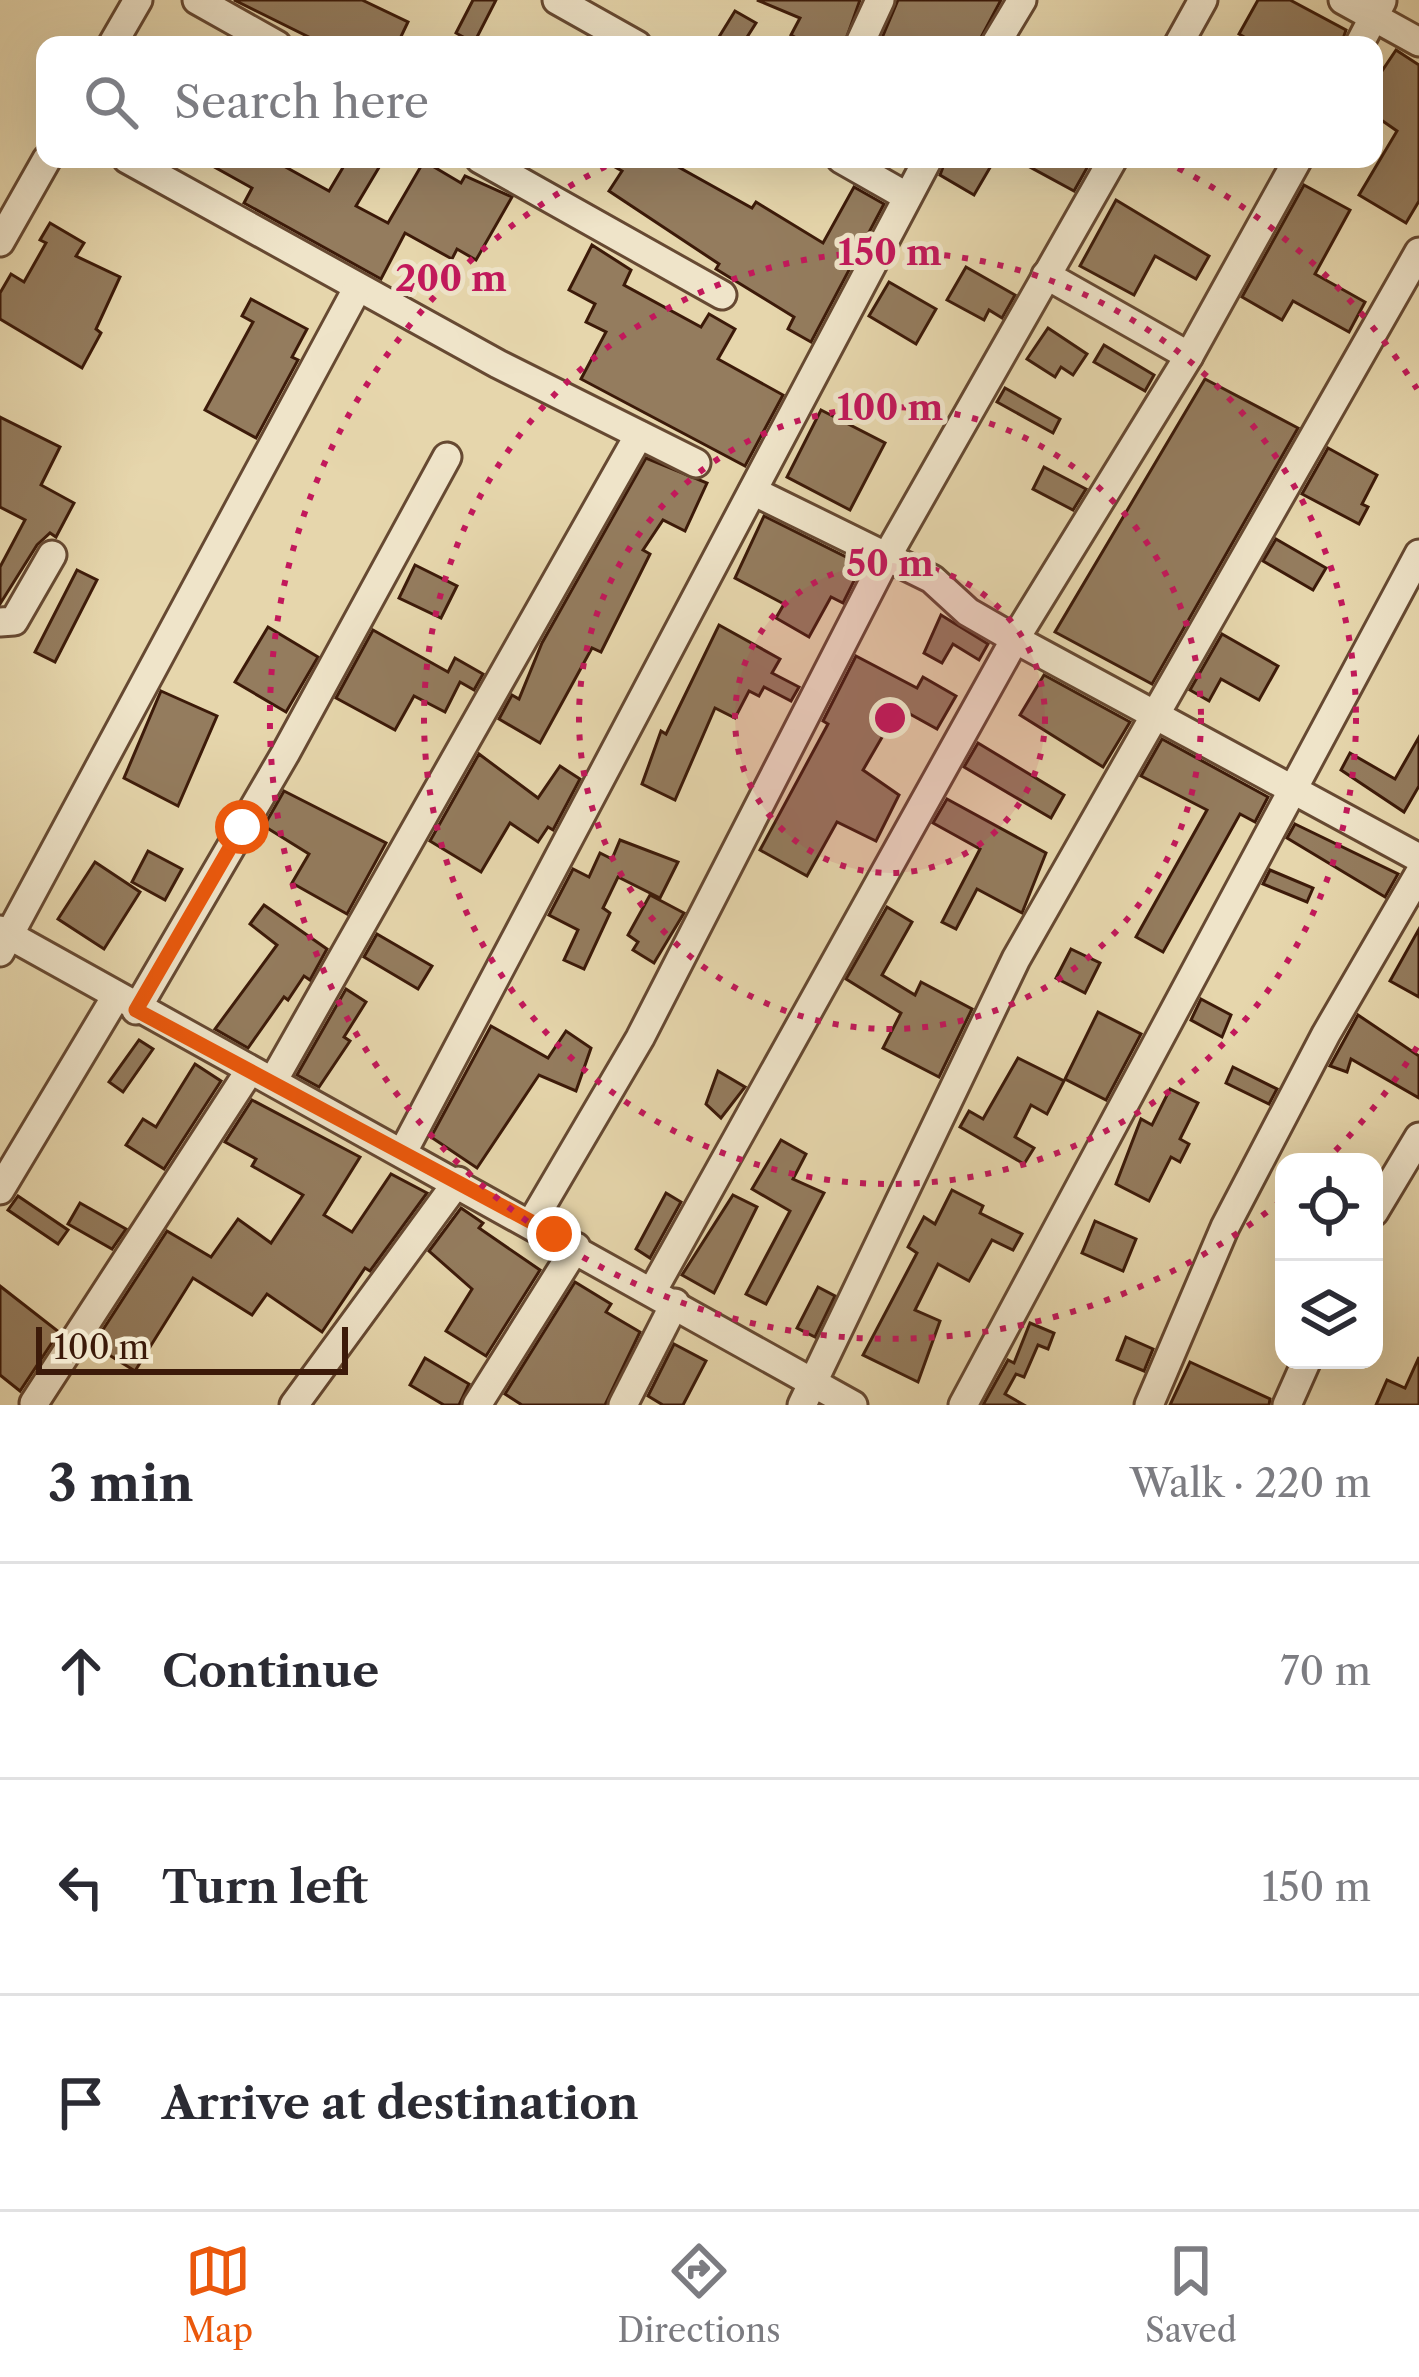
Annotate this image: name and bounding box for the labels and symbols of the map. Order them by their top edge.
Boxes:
text: 150 m [838,230,942,274]
text: 200 m [395,256,507,300]
text: 100 m [837,385,943,429]
text: 50 m [846,541,934,585]
centre of rings [869,697,911,739]
route start [215,800,269,854]
route end [527,1207,581,1261]
scale bar [36,1321,348,1374]

